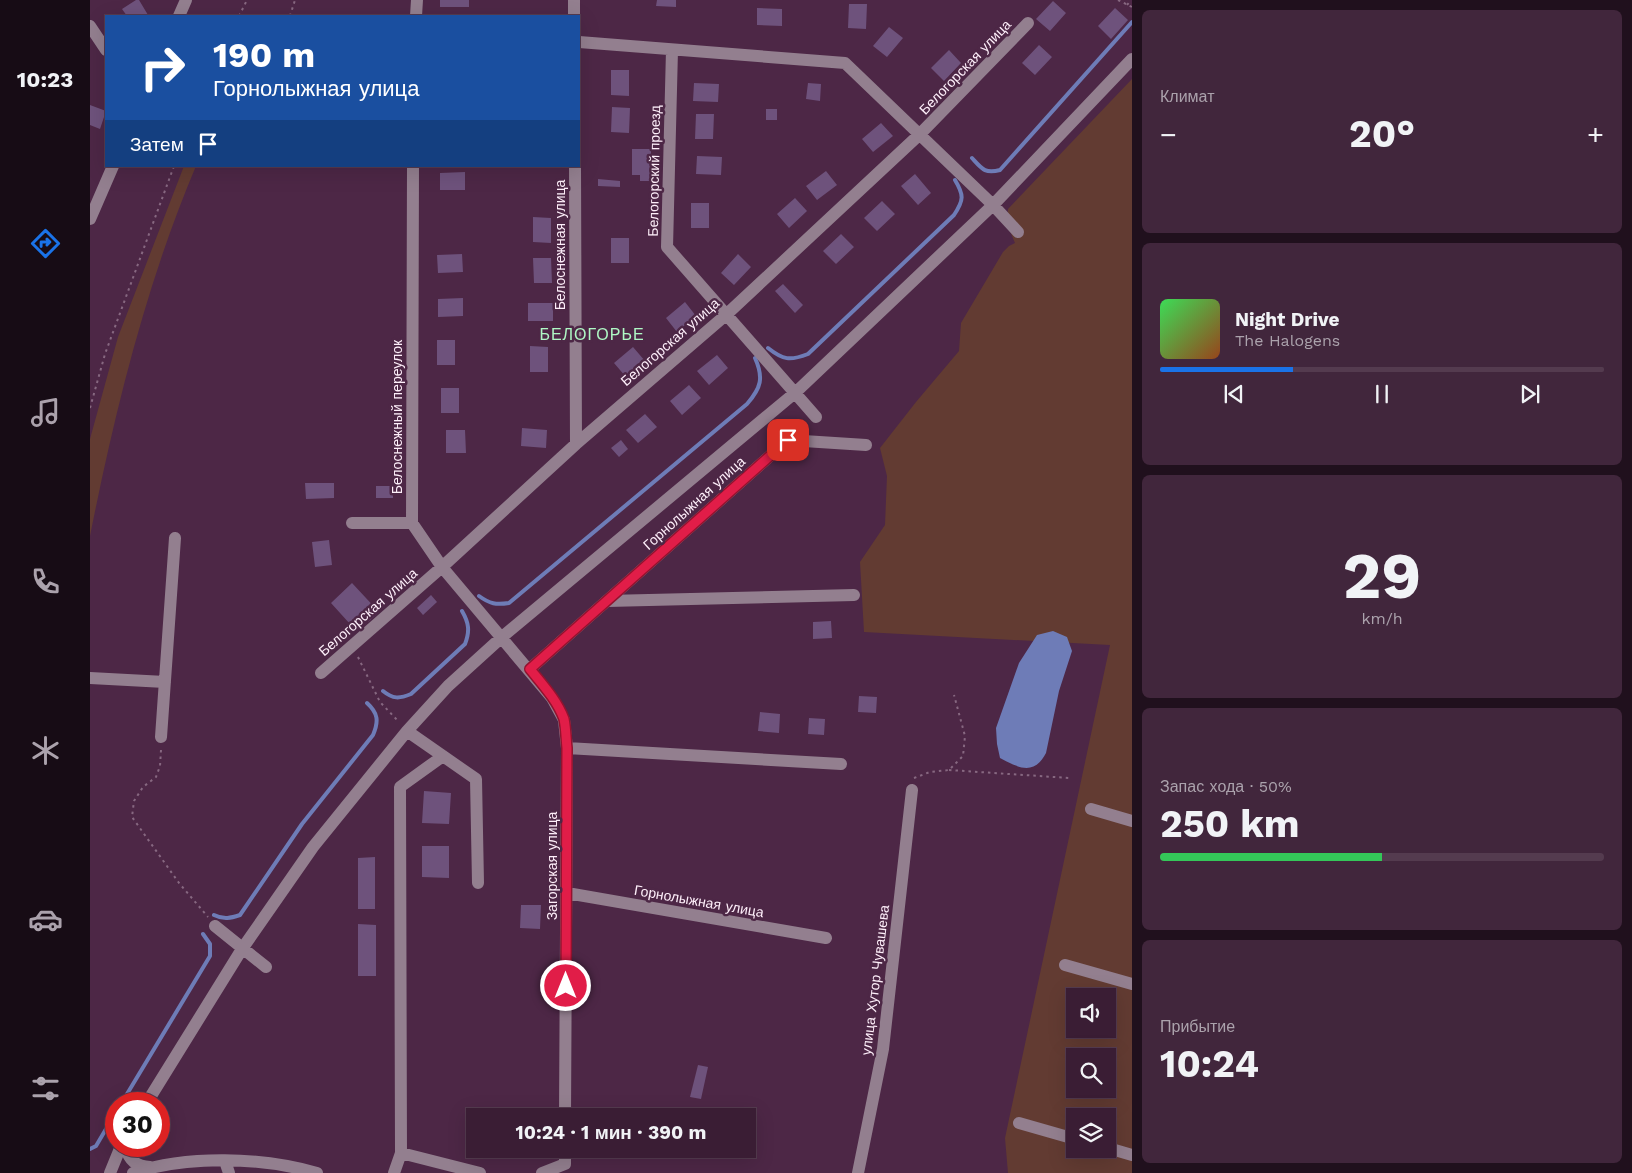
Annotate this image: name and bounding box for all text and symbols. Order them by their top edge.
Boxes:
street label: Белогорская улица [916,16,1014,118]
text: 190 m [213,34,315,76]
icon: right [130,35,195,100]
text: 10:23 [17,67,73,92]
text: Горнолыжная улица [213,76,419,101]
text: Климат [1160,87,1214,106]
street label: Белогорский проезд [645,105,663,237]
text: 20° [1349,112,1415,156]
text: − [1160,118,1177,151]
text: + [1587,118,1604,151]
icon: arrive [194,130,222,158]
text: Затем [130,133,184,156]
street label: Белоснежная улица [552,179,568,310]
icon: directions [28,226,63,261]
street label: Белогорская улица [618,295,723,389]
text: Night Drive [1235,308,1340,331]
district label: БЕЛОГОРЬЕ [539,325,645,344]
text: The Halogens [1235,331,1340,350]
street label: Белоснежный переулок [389,339,405,494]
icon: previous [1220,380,1248,408]
icon: pause [1368,380,1396,408]
icon: next [1516,380,1544,408]
icon: music [28,395,63,430]
pin [767,419,809,461]
icon: arrive [774,426,802,454]
street label: Горнолыжная улица [640,453,748,553]
text: 29 [1343,538,1421,614]
icon: phone [28,564,63,599]
street label: Белогорская улица [316,565,421,659]
text: km/h [1361,609,1403,628]
icon: climate [28,733,63,768]
text: Запас хода · 50% [1160,777,1292,796]
text: 250 km [1160,802,1300,846]
street label: Загорская улица [544,811,560,920]
street label: Горнолыжная улица [633,882,765,920]
icon: car [28,902,63,937]
street label: улица Хутор Чувашева [858,904,892,1056]
position arrow [539,959,591,1011]
map controls [1066,988,1116,1158]
button: sound [1066,988,1116,1038]
text: Прибытие [1160,1017,1235,1036]
text: 10:24 [1160,1042,1259,1086]
button: search [1066,1048,1116,1098]
icon: filters [28,1071,63,1106]
speed limit sign: 30 [105,1092,170,1157]
button: layers [1066,1108,1116,1158]
text: 10:24 · 1 мин · 390 m [516,1121,706,1144]

